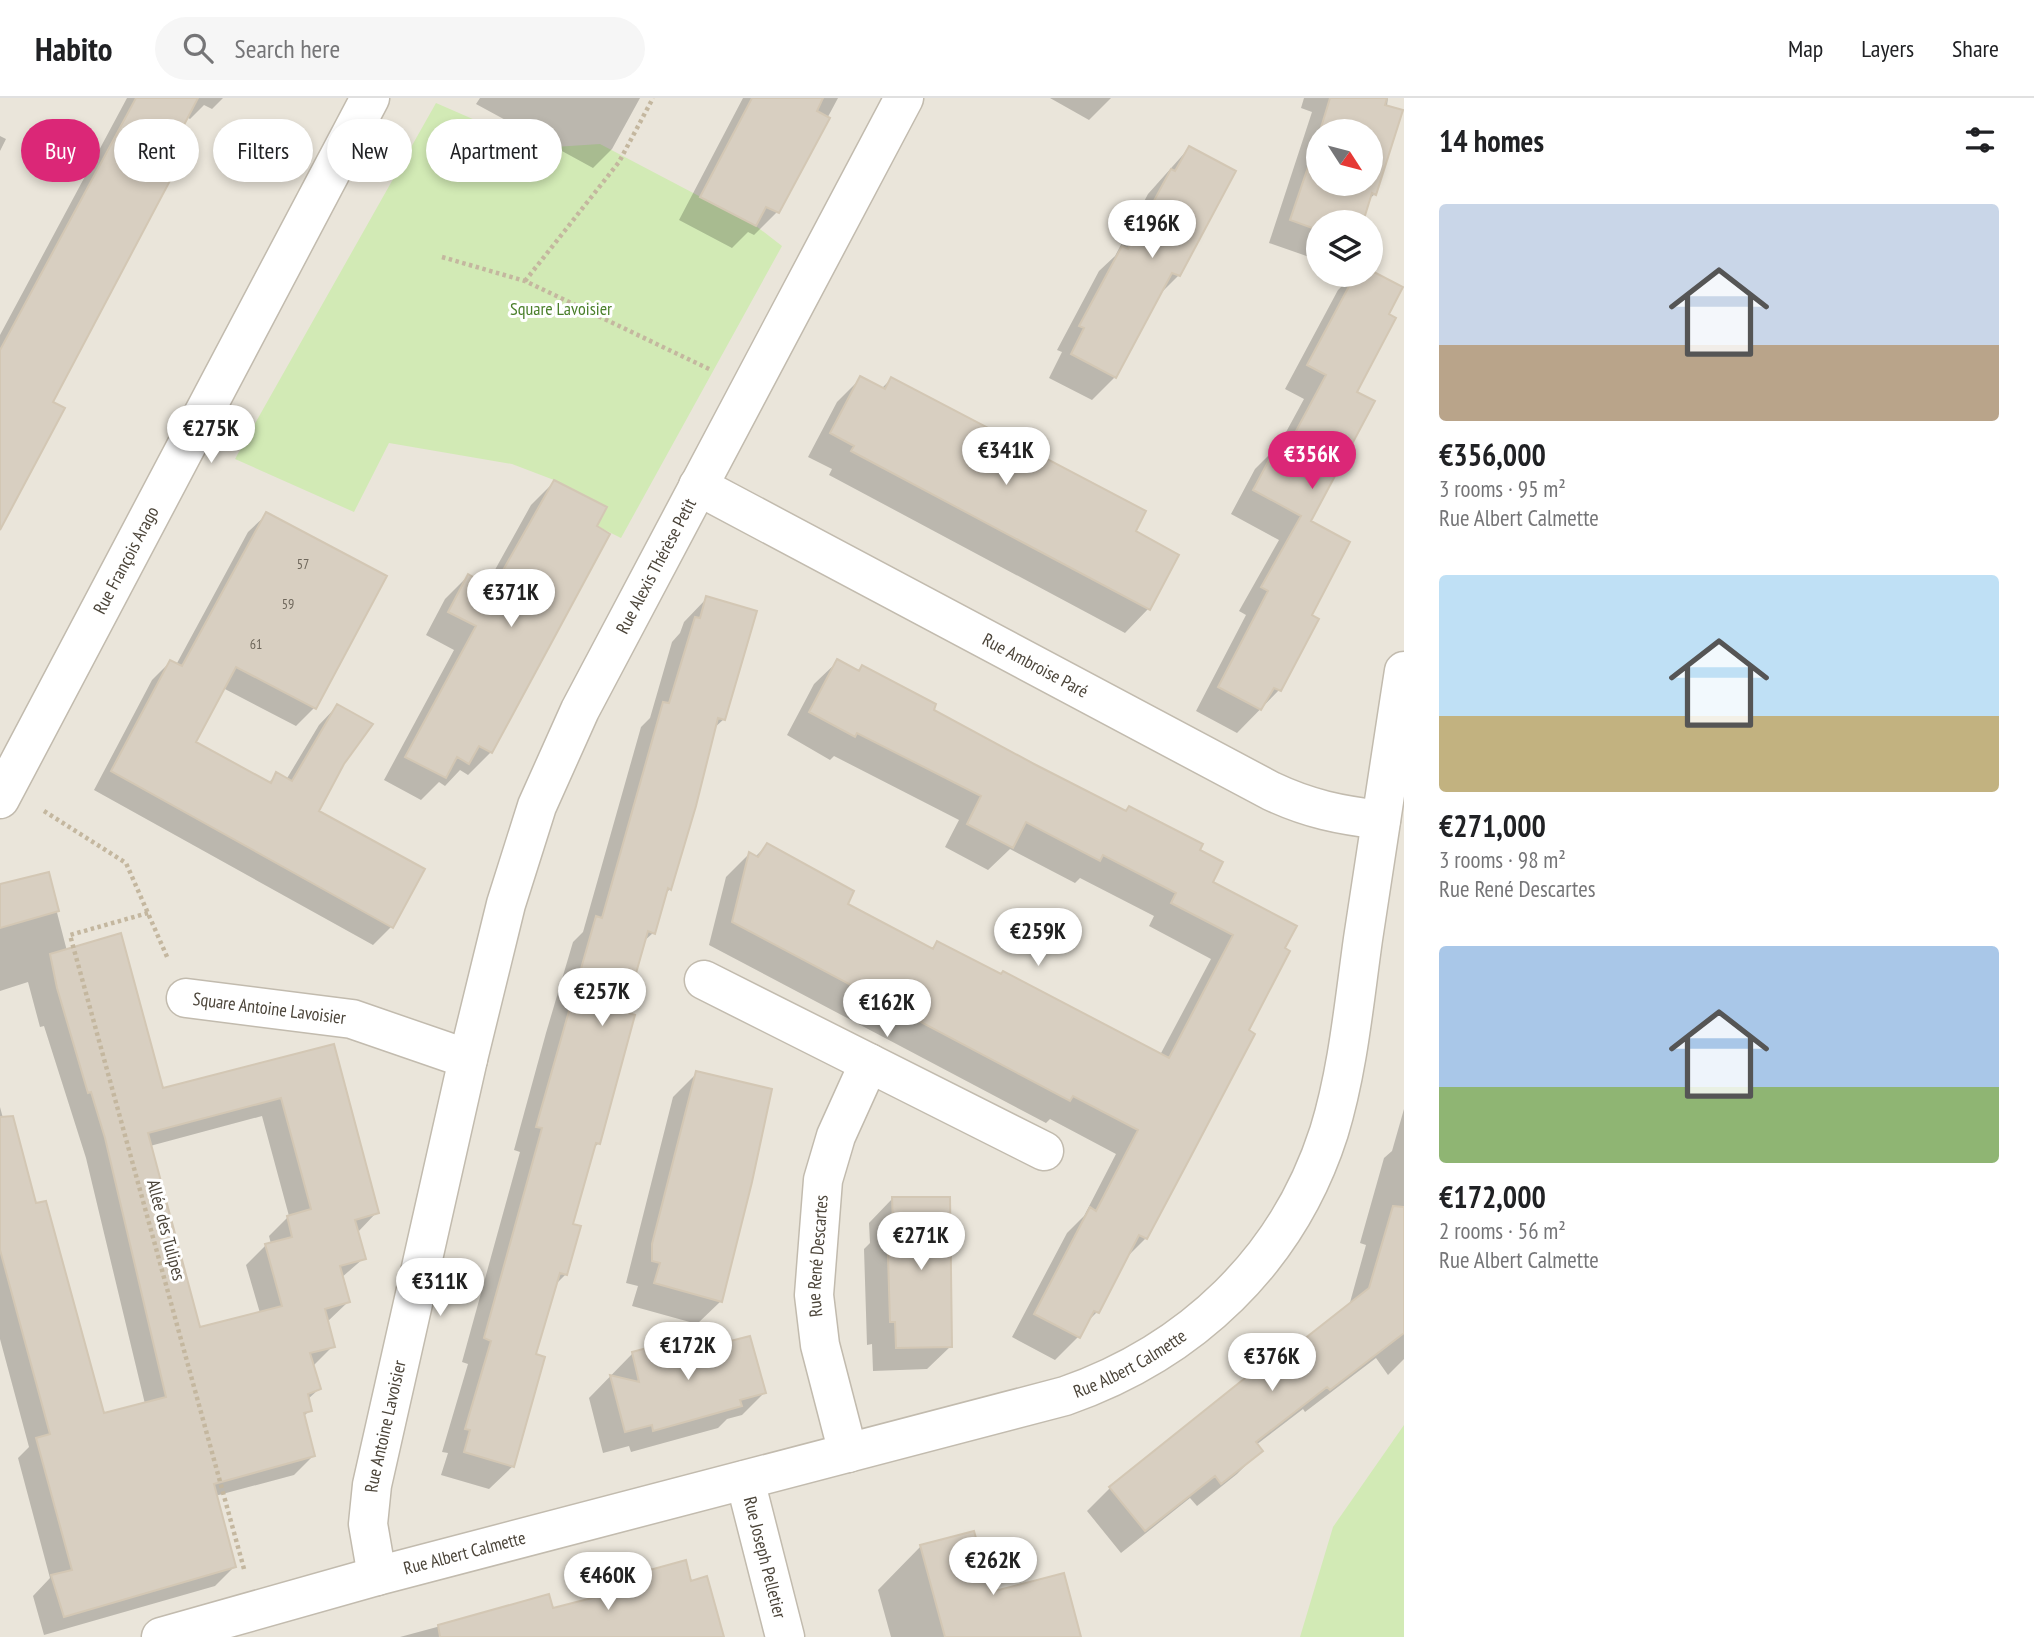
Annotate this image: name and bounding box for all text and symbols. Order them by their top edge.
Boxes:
search box [155,17,645,80]
text: Habito [35,27,113,70]
icon: search [179,29,217,67]
text: Search here [235,32,340,65]
text: Map [1788,33,1823,64]
text: Layers [1861,33,1914,64]
text: Share [1952,33,1999,64]
chip: Buy [21,119,100,182]
chip: Rent [114,119,199,182]
chip: Filters [213,119,313,182]
chip: New [327,119,412,182]
chip: Apartment [426,119,562,182]
north arrow [1306,119,1382,196]
map controls [1306,119,1383,287]
text: 14 homes [1439,121,1544,160]
icon: filters [1961,121,1999,159]
pin: €196K [1103,200,1201,260]
text: €196K [1124,208,1180,237]
button: layers [1306,210,1383,287]
icon: home [1656,249,1782,375]
park label: Square Lavoisier [510,297,612,320]
pin: €275K [162,406,260,465]
text: €275K [183,413,239,442]
pin: €341K [957,428,1055,487]
pin: €356K [1263,432,1361,491]
text: €341K [978,435,1034,464]
text: €356,000 [1439,435,1546,474]
text: €356K [1284,439,1340,468]
text: 3 rooms · 95 m² [1439,474,1566,503]
street label: Rue Alexis Thérèse Petit [610,494,701,638]
street label: Rue François Arago [88,502,164,618]
text: Rue Albert Calmette [1439,503,1599,532]
house number: 57 [297,555,309,573]
pin: €371K [462,570,560,629]
text: €371K [483,577,539,606]
house number: 59 [282,595,294,613]
icon: home [1656,620,1782,746]
street label: Rue Ambroise Paré [979,628,1092,703]
house number: 61 [250,635,262,653]
text: €271,000 [1439,806,1546,845]
text: 3 rooms · 98 m² [1439,845,1566,874]
text: Rue René Descartes [1439,874,1596,903]
pin: €259K [989,908,1087,968]
text: €259K [1010,916,1066,945]
pin: €257K [553,968,651,1028]
text: €257K [574,976,630,1005]
pin: €162K [838,979,936,1039]
street label: Square Antoine Lavoisier [192,987,347,1029]
text: €162K [859,987,915,1016]
icon: home [1656,991,1782,1117]
street label: Allée des Tulipes [142,1177,191,1283]
text: €172,000 [1439,1177,1546,1216]
street label: Rue René Descartes [802,1194,833,1319]
pin: €271K [872,1212,970,1272]
text: 2 rooms · 56 m² [1439,1216,1566,1245]
text: €271K [893,1220,949,1249]
text: Rue Albert Calmette [1439,1245,1599,1274]
pin: €311K [391,1258,489,1318]
text: €311K [412,1266,468,1295]
pin: €172K [639,1322,737,1382]
street label: Rue Albert Calmette [1070,1324,1191,1403]
text: €172K [660,1330,716,1359]
pin: €376K [1223,1334,1321,1393]
text: €376K [1244,1341,1300,1370]
street label: Rue Antoine Lavoisier [359,1358,411,1493]
street label: Rue Joseph Pelletier [739,1494,792,1621]
street label: Rue Albert Calmette [401,1526,528,1580]
pin: €262K [944,1538,1042,1597]
text: €262K [965,1545,1021,1574]
pin: €460K [559,1552,657,1612]
text: €460K [580,1560,636,1589]

